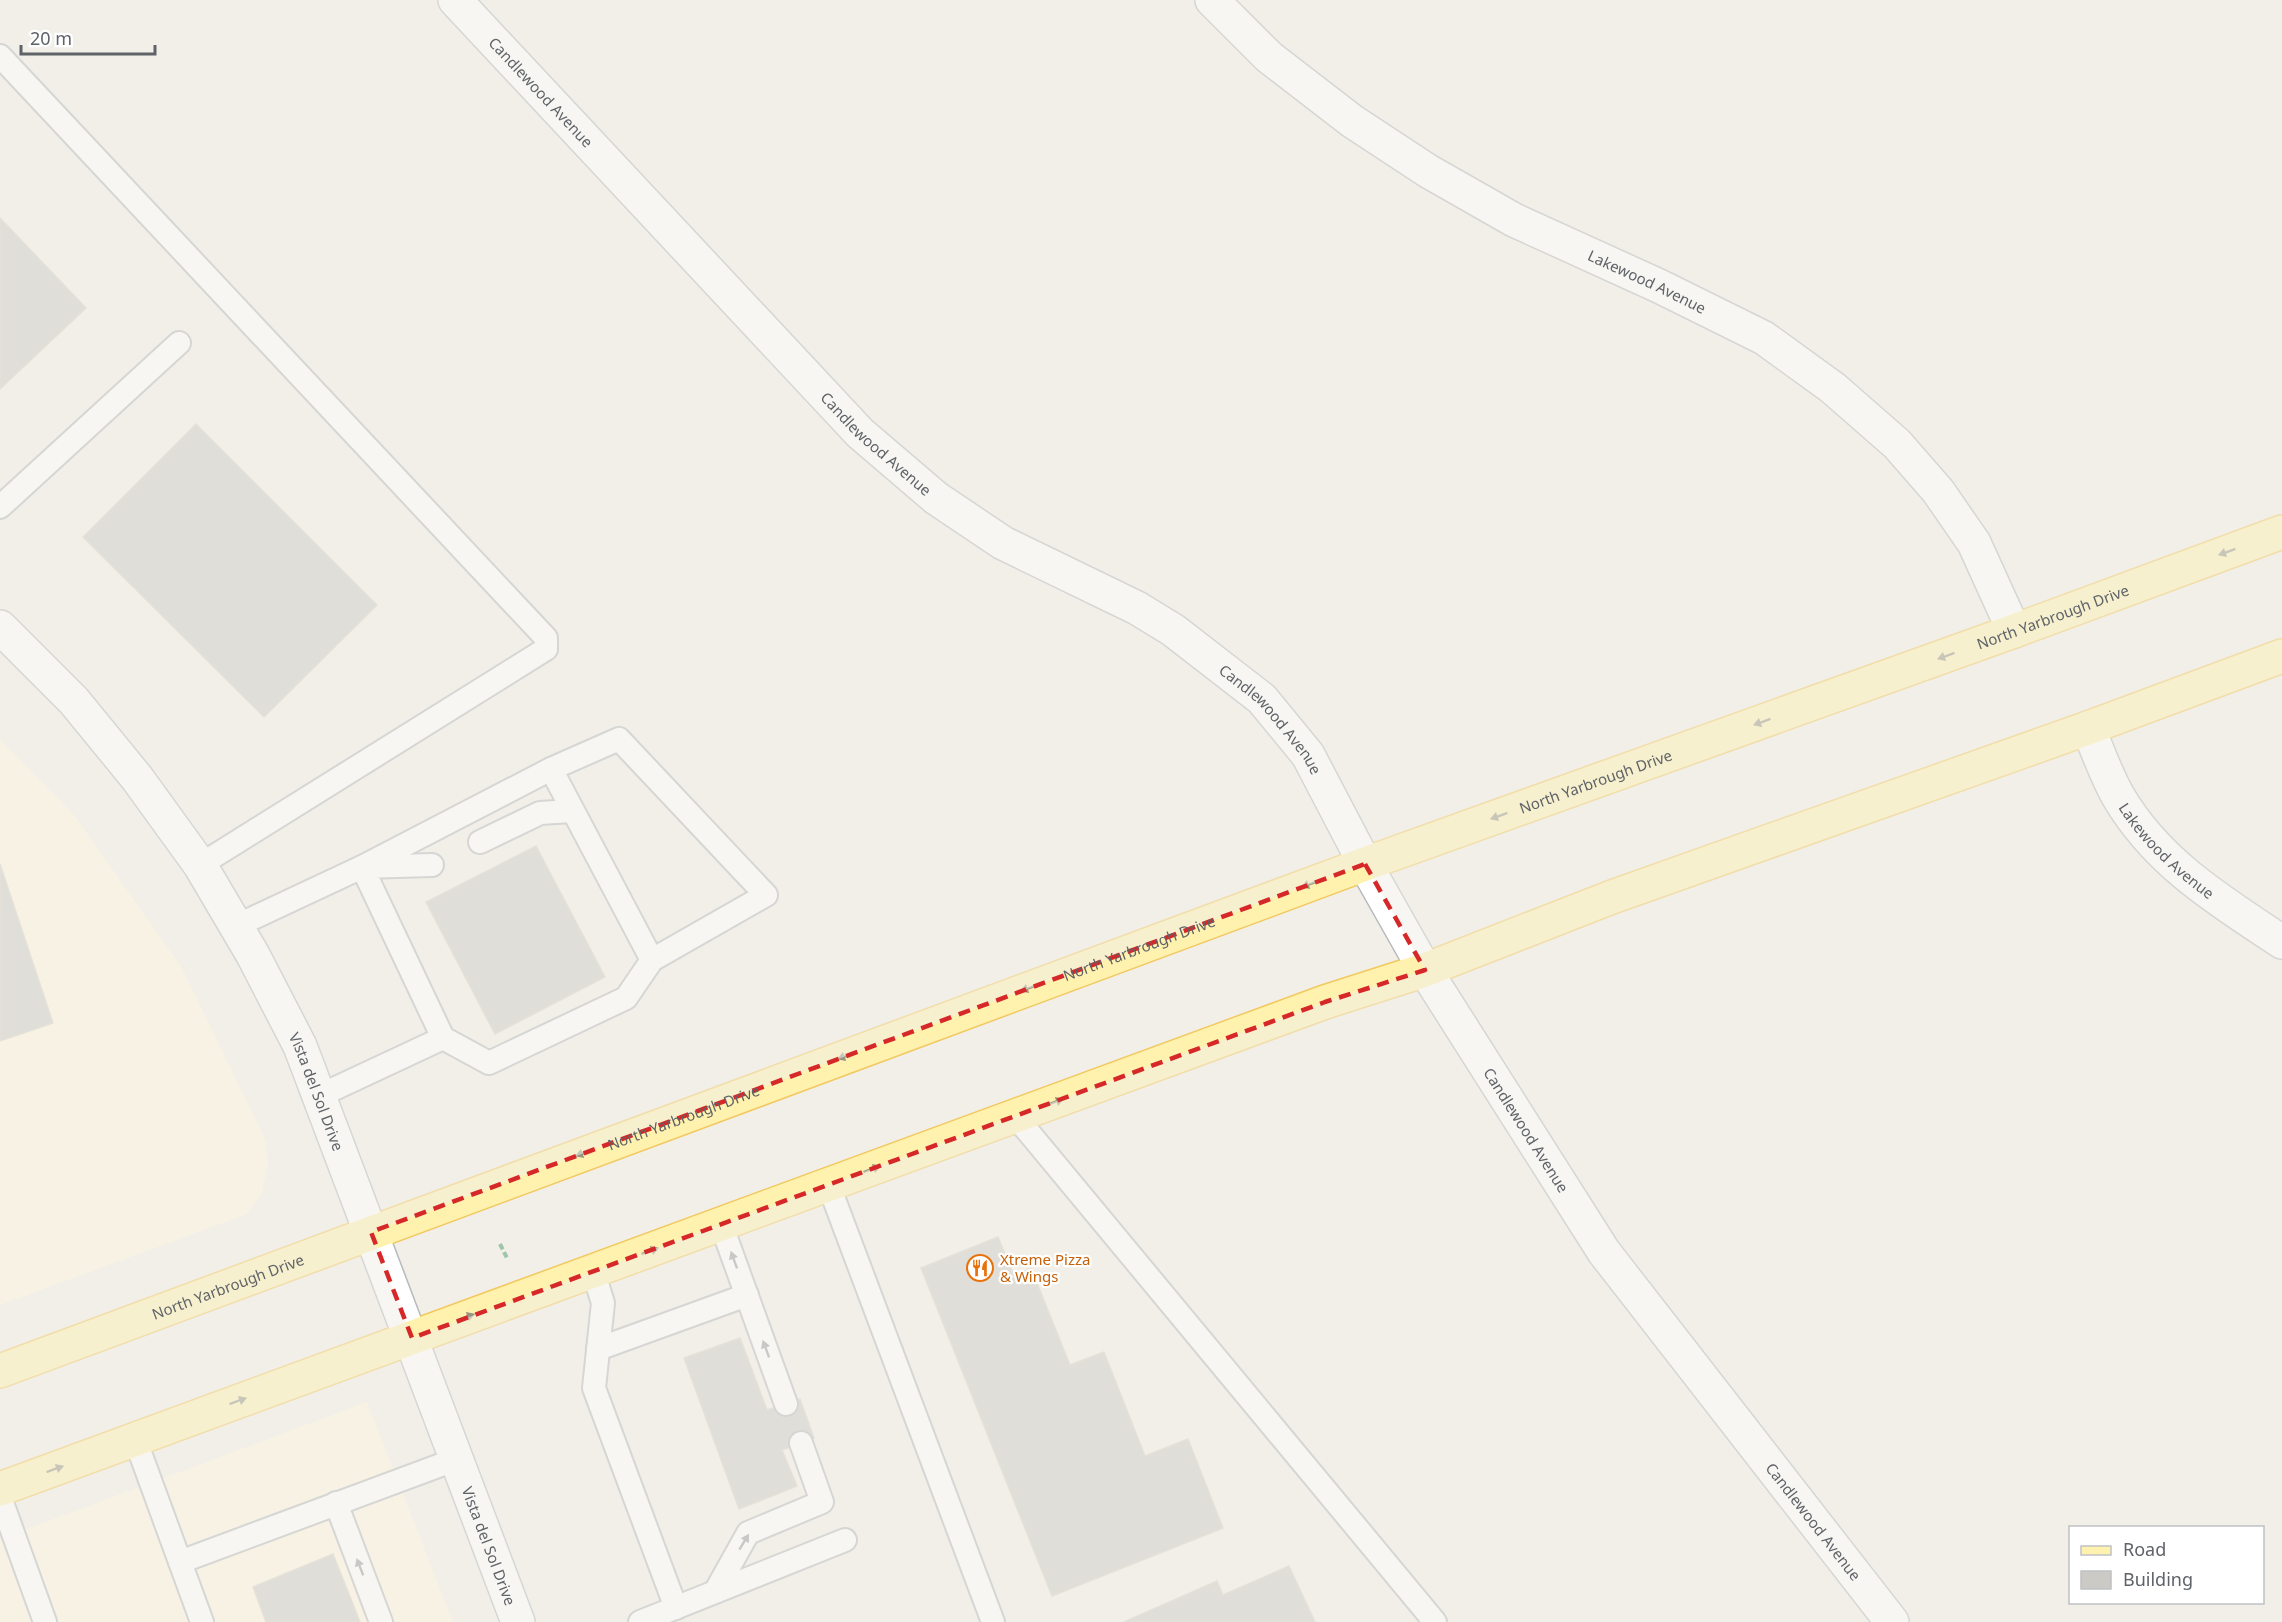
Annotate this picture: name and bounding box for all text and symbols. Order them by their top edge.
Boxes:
scale bar [21,18,154,56]
text: 20 m [30,26,72,50]
street label: Candlewood Avenue [484,33,598,152]
street label: Lakewood Avenue [1585,245,1710,318]
street label: Candlewood Avenue [816,387,936,500]
one-way arrow [2218,548,2236,558]
street label: North Yarbrough Drive [1974,579,2132,654]
one-way arrow [1936,651,1954,661]
street label: Candlewood Avenue [1215,660,1326,778]
one-way arrow [1753,717,1771,727]
street label: North Yarbrough Drive [1516,745,1674,818]
street label: Lakewood Avenue [2115,799,2218,903]
one-way arrow [1490,811,1508,821]
one-way arrow [1301,880,1319,889]
street label: North Yarbrough Drive [1060,911,1218,985]
one-way arrow [1020,984,1038,994]
street label: Vista del Sol Drive [285,1029,349,1154]
one-way arrow [837,1052,855,1062]
street label: Candlewood Avenue [1479,1064,1574,1196]
street label: North Yarbrough Drive [605,1080,762,1155]
one-way arrow [1046,1097,1064,1107]
one-way arrow [575,1149,593,1159]
one-way arrow [863,1164,881,1174]
one-way arrow [641,1245,659,1255]
street label: North Yarbrough Drive [149,1249,307,1324]
place label: Xtreme Pizza & Wings [1000,1249,1090,1286]
one-way arrow [728,1250,738,1268]
restaurant icon: Xtreme Pizza & Wings [965,1253,995,1283]
one-way arrow [458,1312,476,1322]
one-way arrow [761,1340,771,1358]
one-way arrow [229,1396,247,1406]
street label: Candlewood Avenue [1761,1458,1866,1584]
one-way arrow [46,1463,64,1473]
street label: Vista del Sol Drive [458,1484,521,1608]
legend [2069,1526,2264,1604]
one-way arrow [738,1534,749,1550]
text: Road [2123,1537,2166,1561]
one-way arrow [355,1558,365,1576]
text: Building [2123,1567,2193,1591]

